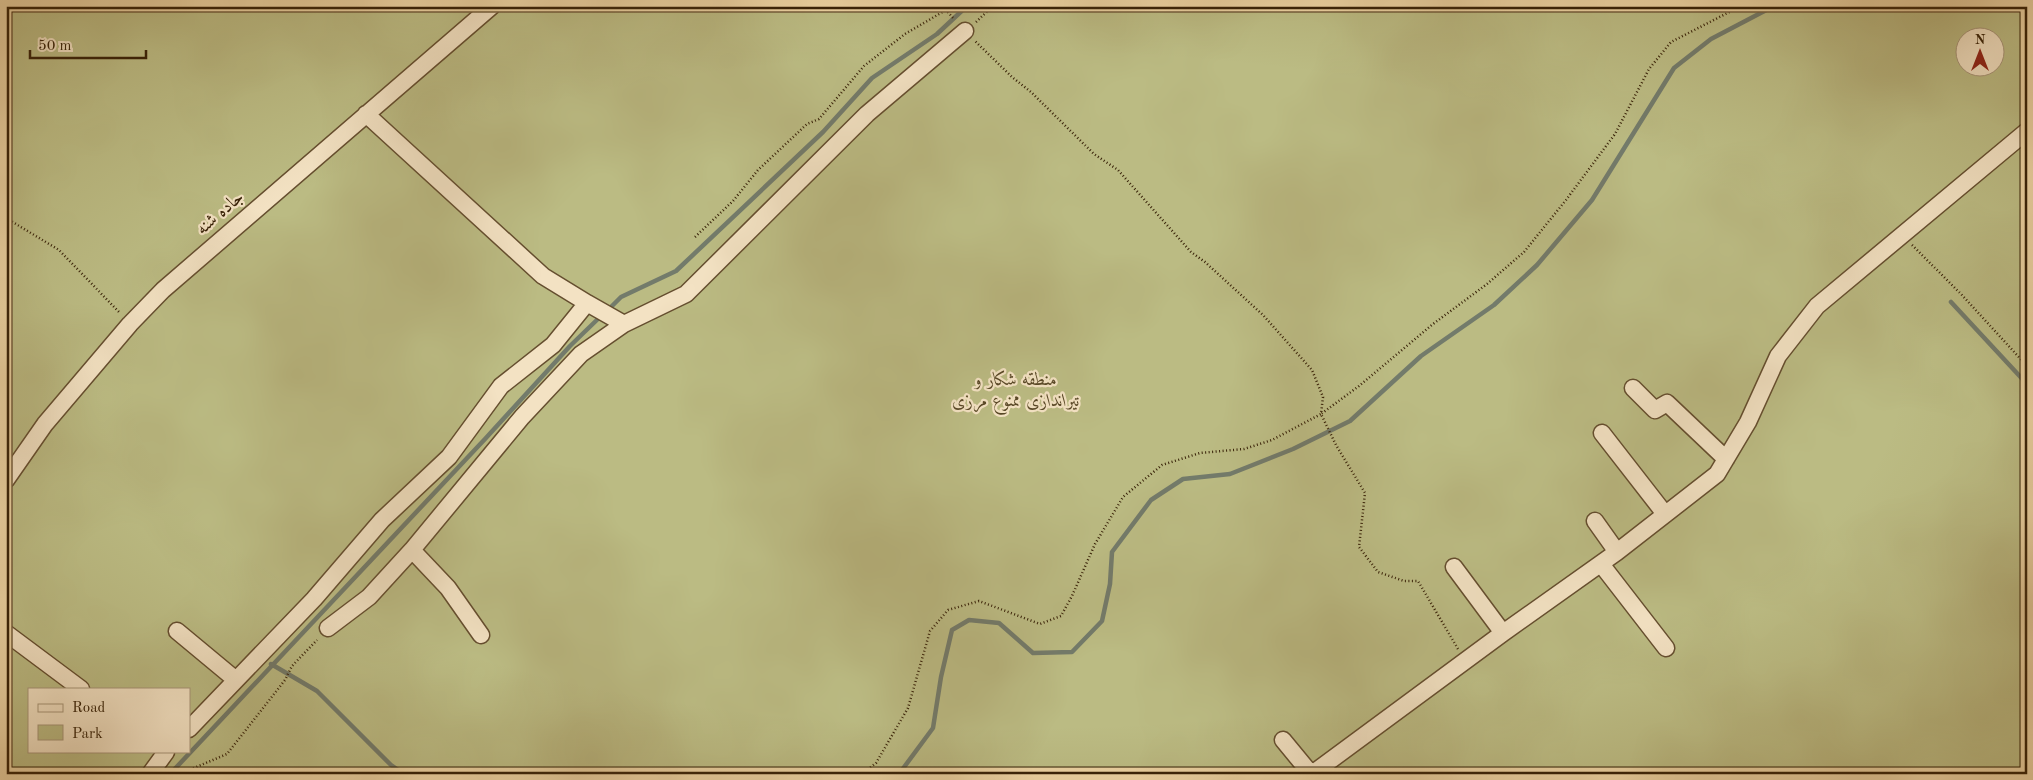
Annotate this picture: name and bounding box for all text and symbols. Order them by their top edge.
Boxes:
scale bar [30,28,146,60]
north arrow [1956,28,2006,78]
text: N [1975,33,1986,47]
text: 50 m [38,39,72,54]
street label: جاده شنه [193,188,247,238]
park label: منطقه شکار و تیراندازی ممنوع مرزی [952,370,1080,415]
legend [28,688,190,752]
text: Road [72,701,106,716]
text: Park [72,727,103,742]

